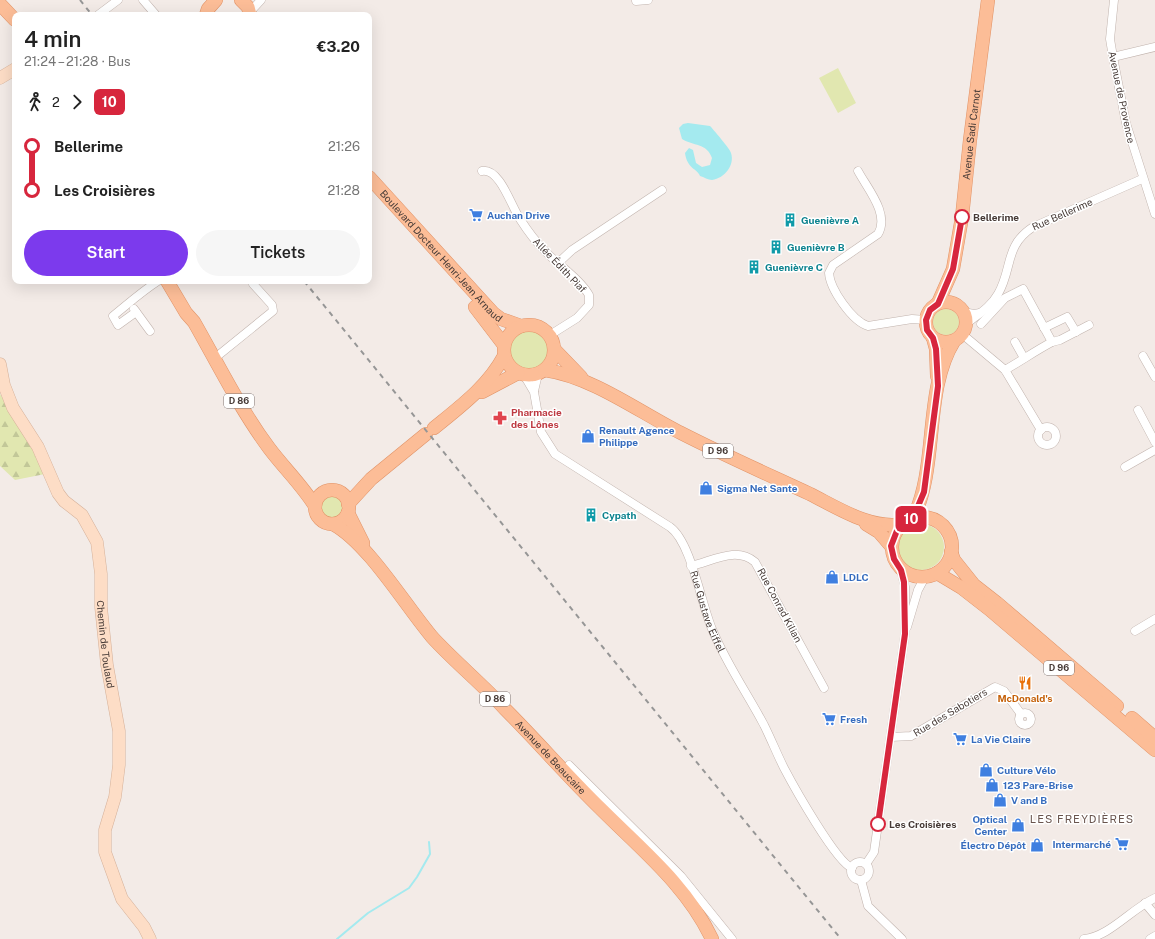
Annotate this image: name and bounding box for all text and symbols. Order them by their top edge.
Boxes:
text: 4 min [24,26,81,52]
text: €3.20 [317,38,360,55]
street label: Avenue de Provence [1106,50,1138,144]
text: 21:24 – 21:28 · Bus [24,54,131,69]
street label: Avenue Sadi Carnot [960,88,983,180]
icon: walk [24,91,46,113]
icon: forward [66,91,88,113]
text: 10 [102,94,117,110]
text: 2 [52,95,60,110]
text: Bellerime [54,138,123,155]
text: 21:26 [328,139,360,154]
text: Les Croisières [54,182,155,199]
text: 21:28 [328,183,360,198]
street label: Boulevard Docteur Henri-Jean Arnaud [378,187,505,324]
street label: Rue Bellerime [1030,195,1094,233]
supermarket icon: Auchan Drive [468,207,484,223]
place label: Auchan Drive [487,209,550,221]
marker: Bellerime [954,209,970,225]
place label: Bellerime [973,211,1019,223]
building icon: Guenièvre A [782,212,798,228]
place label: Guenièvre A [801,214,859,226]
button: Start [24,230,188,276]
button: Tickets [196,230,360,276]
street label: Allée Édith Piaf [531,235,589,295]
building icon: Guenièvre B [768,239,784,255]
place label: Guenièvre B [787,241,845,253]
building icon: Guenièvre C [746,259,762,275]
place label: Guenièvre C [765,261,823,273]
road number: D 86 [224,394,254,408]
place label: Pharmacie des Lônes [511,406,562,430]
pharmacy icon: Pharmacie des Lônes [492,410,508,426]
place label: Renault Agence Philippe [599,424,675,448]
shop icon: Renault Agence Philippe [580,428,596,444]
road number: D 96 [703,444,733,458]
shop icon: Sigma Net Sante [698,480,714,496]
place label: Sigma Net Sante [717,482,798,494]
line badge: 10 [893,506,929,532]
building icon: Cypath [583,507,599,523]
place label: Cypath [602,509,636,521]
text: 10 [903,511,919,527]
street label: Rue Conrad Kilian [755,566,805,644]
street label: Rue Gustave Eiffel [688,569,728,654]
shop icon: LDLC [824,569,840,585]
place label: LDLC [843,571,869,583]
street label: Chemin de Toulaud [95,600,117,689]
road number: D 96 [1044,661,1074,675]
restaurant icon: McDonald's [1017,675,1033,691]
street label: Rue des Sabotiers [911,685,989,739]
road number: D 86 [480,692,510,706]
place label: McDonald's [997,692,1053,704]
supermarket icon: Fresh [821,711,837,727]
place label: Fresh [840,713,867,725]
street label: Avenue de Beaucaire [513,718,589,797]
supermarket icon: La Vie Claire [952,731,968,747]
place label: La Vie Claire [971,733,1031,745]
shop icon: Culture Vélo [978,762,994,778]
place label: Culture Vélo [997,764,1056,776]
shop icon: 123 Pare-Brise [984,777,1000,793]
place label: 123 Pare-Brise [1003,779,1073,791]
shop icon: V and B [992,792,1008,808]
place label: V and B [1011,794,1047,806]
district label: LES FREYDIÈRES [1030,812,1134,825]
place label: Optical Center [972,813,1007,837]
marker: Les Croisières [870,816,886,832]
shop icon: Optical Center [1010,817,1026,833]
place label: Les Croisières [889,818,956,830]
supermarket icon: Intermarché [1114,836,1130,852]
shop icon: Électro Dépôt [1029,837,1045,853]
place label: Intermarché [1052,838,1111,850]
place label: Électro Dépôt [961,839,1026,851]

